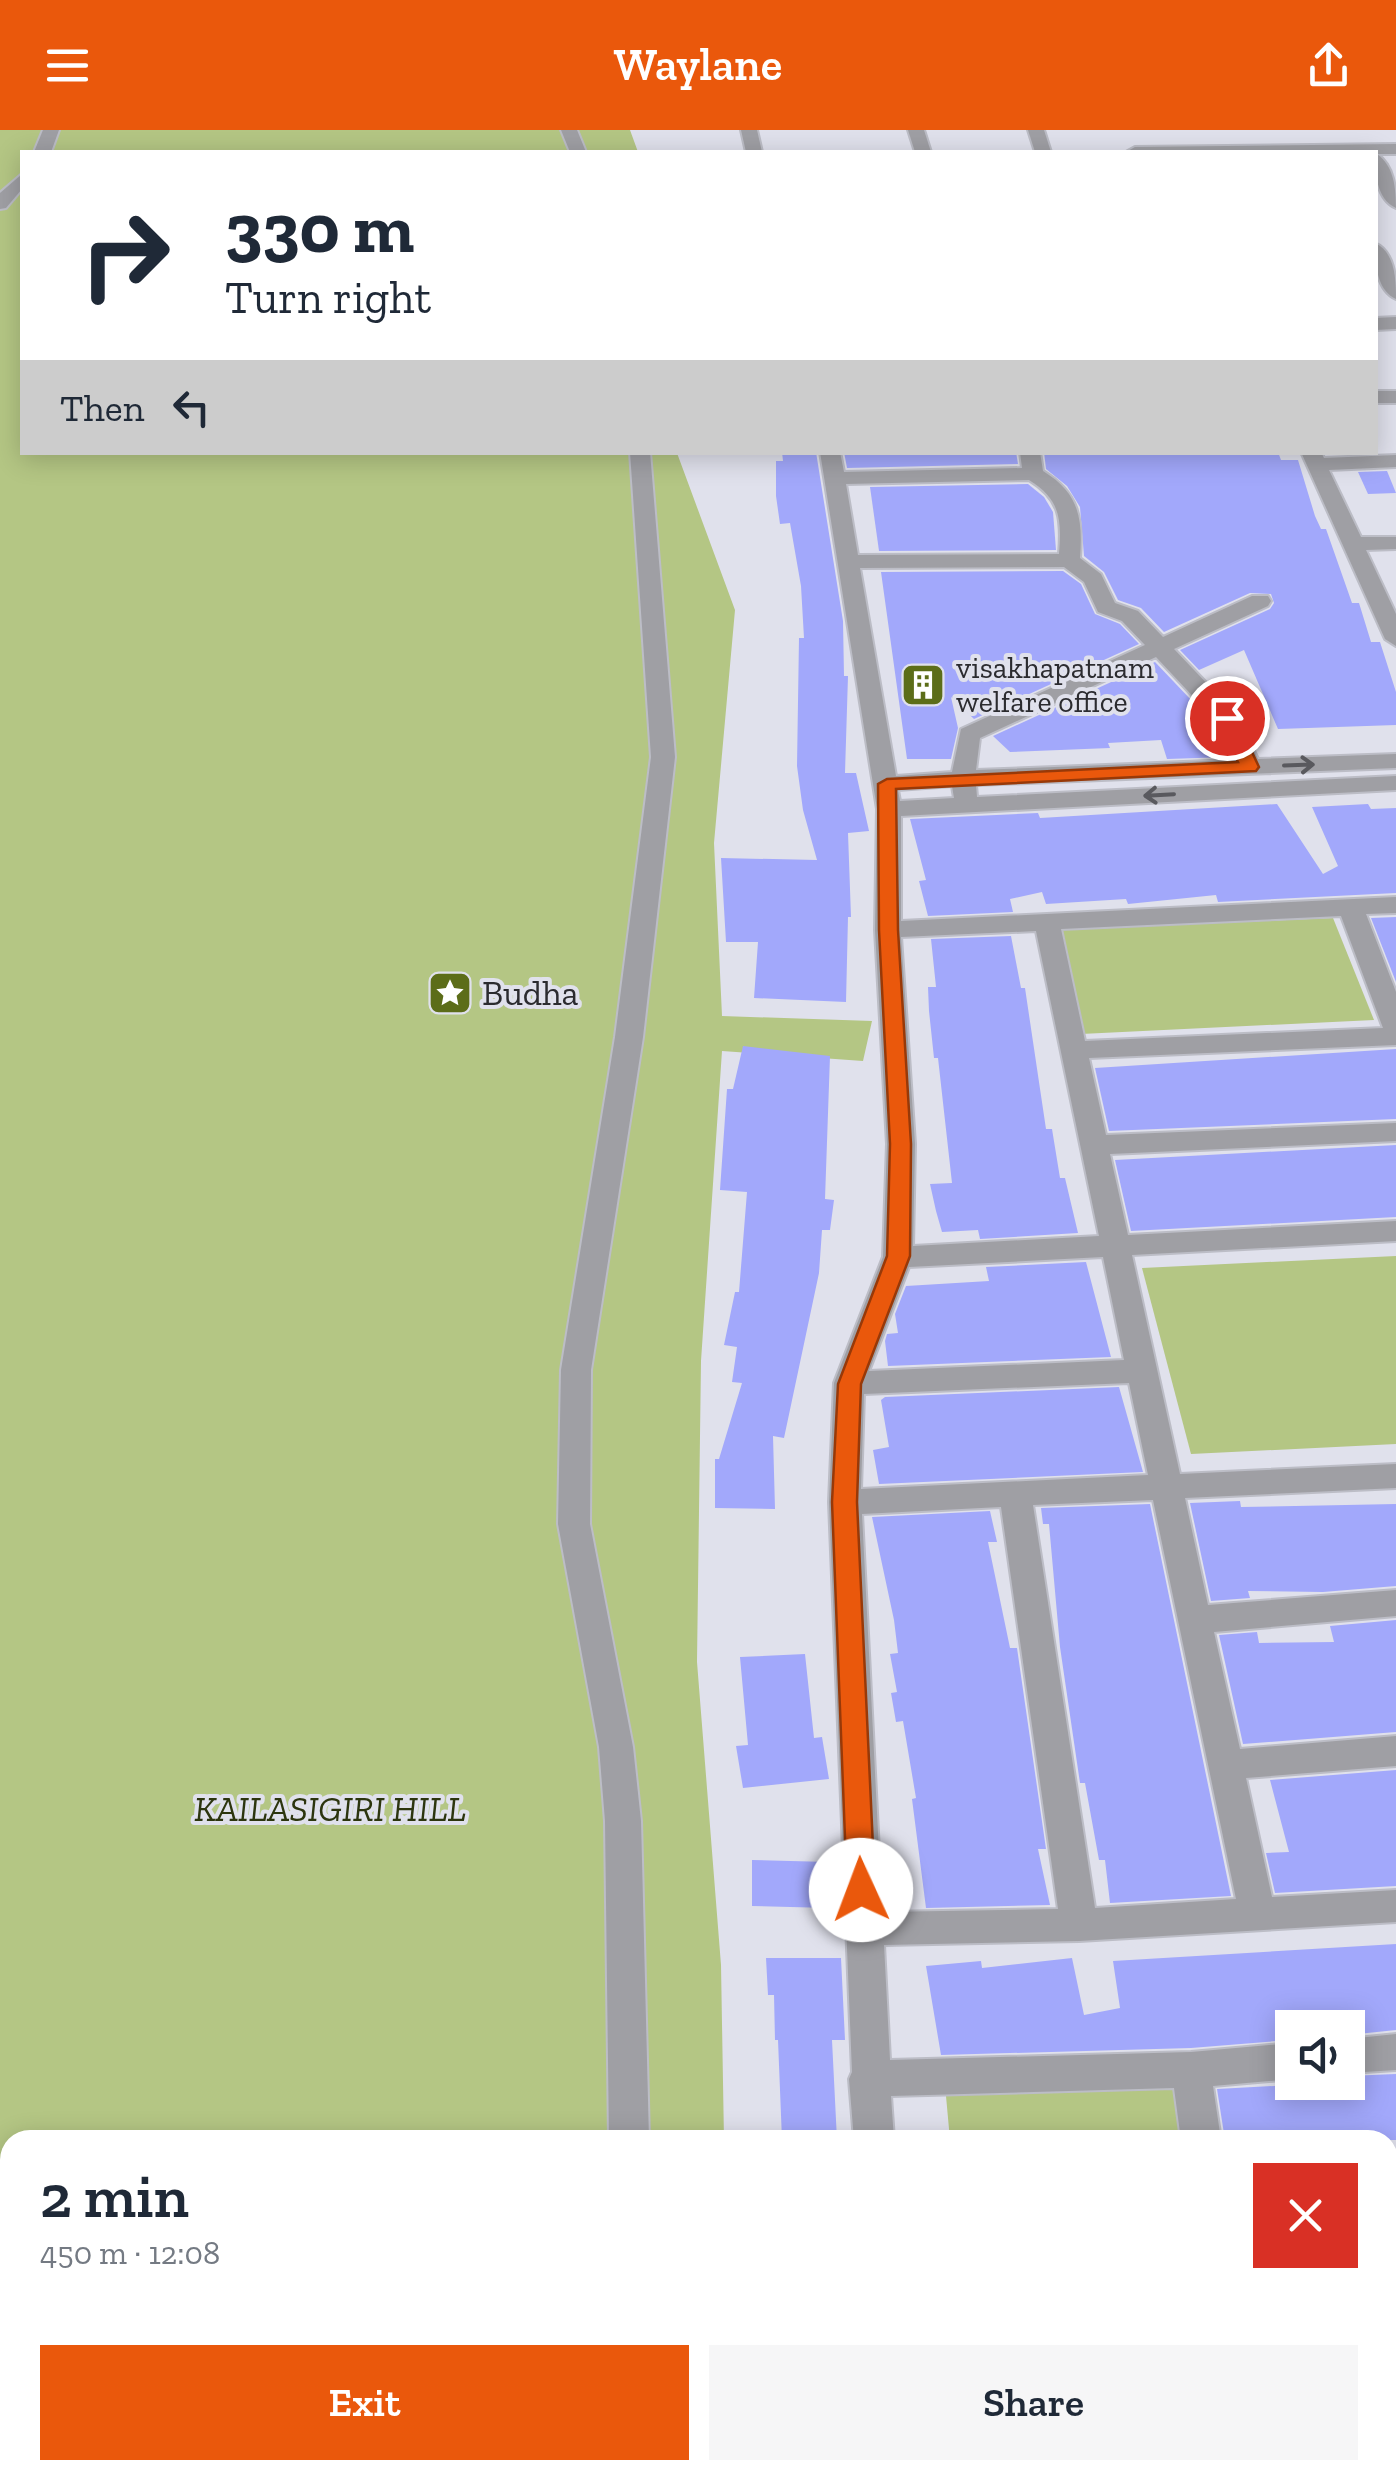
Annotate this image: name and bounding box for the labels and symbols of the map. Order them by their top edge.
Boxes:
place label: visakhapatnam welfare office [956,650,1154,720]
building icon: visakhapatnam welfare office [900,662,946,708]
pin [1185,676,1270,761]
one-way arrow [1282,755,1314,774]
one-way arrow [1143,786,1175,805]
place icon: Budha [427,970,473,1016]
place label: Budha [482,972,579,1014]
park label: KAILASIGIRI HILL [194,1788,466,1830]
position arrow [809,1838,913,1942]

